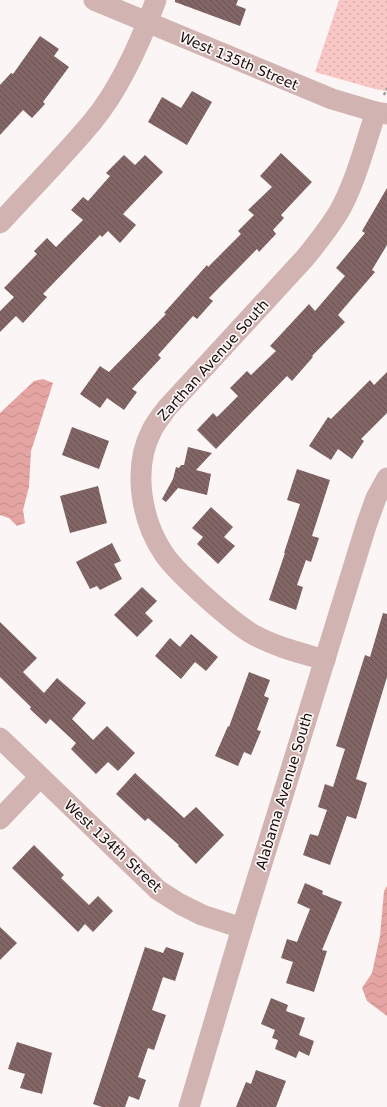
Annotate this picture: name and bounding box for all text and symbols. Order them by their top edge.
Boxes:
street label: West 135th Street [177,29,301,93]
street label: Zarthan Avenue South [154,296,272,424]
street label: Alabama Avenue South [252,711,316,871]
street label: West 134th Street [61,797,165,895]

